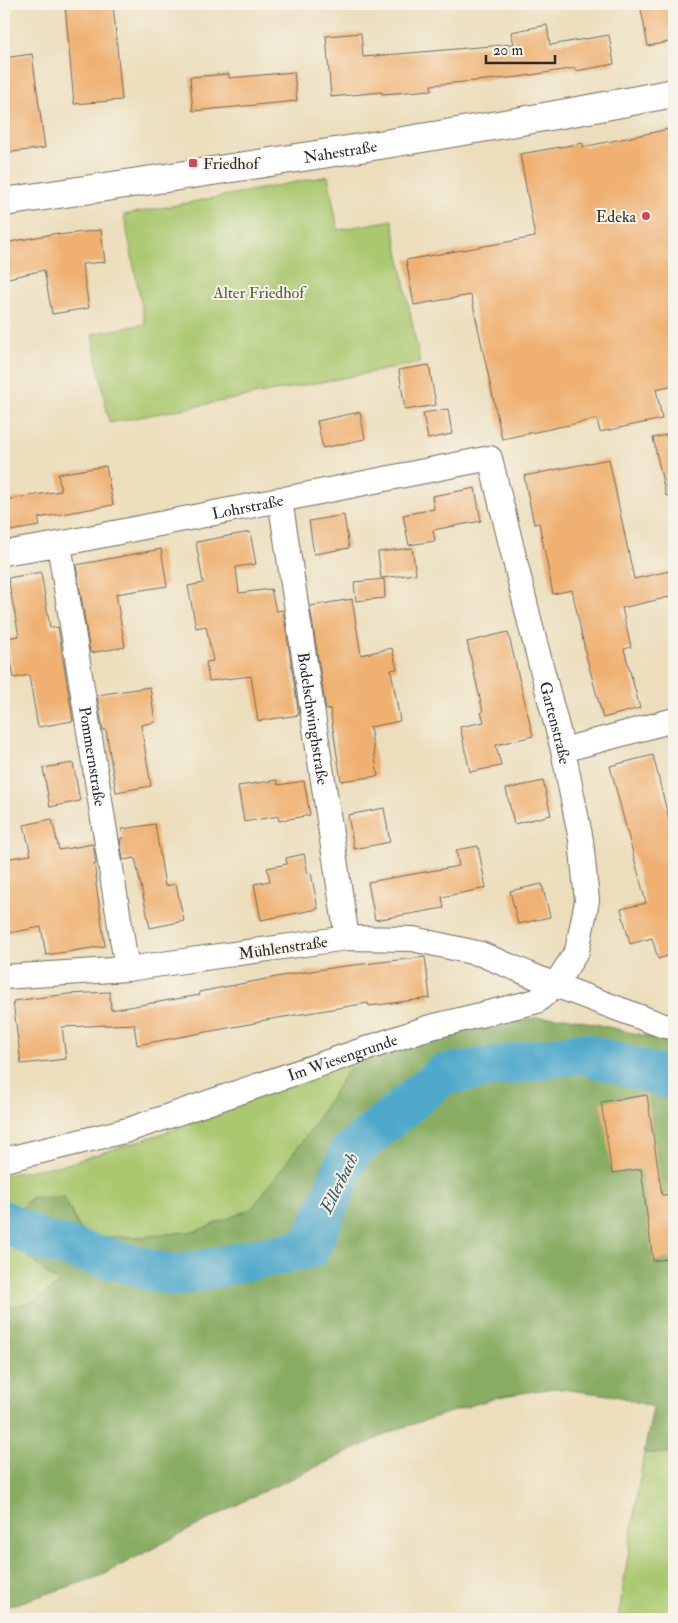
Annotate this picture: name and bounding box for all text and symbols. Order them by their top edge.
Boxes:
scale bar [486,32,554,64]
text: 20 m [493,41,523,60]
street label: Nahestraße [302,136,379,168]
place label: Friedhof [203,154,261,174]
marker: Friedhof [187,157,199,169]
place label: Edeka [596,207,636,227]
marker: Edeka [640,210,652,222]
park label: Alter Friedhof [213,283,307,303]
street label: Lohrstraße [210,490,285,524]
street label: Bodelschwinghstraße [292,651,333,787]
street label: Gartenstraße [535,679,575,766]
street label: Pommernstraße [74,705,110,808]
street label: Mühlenstraße [237,932,329,964]
street label: Im Wiesengrunde [285,1030,400,1086]
water label: Ellerbach [315,1149,364,1218]

